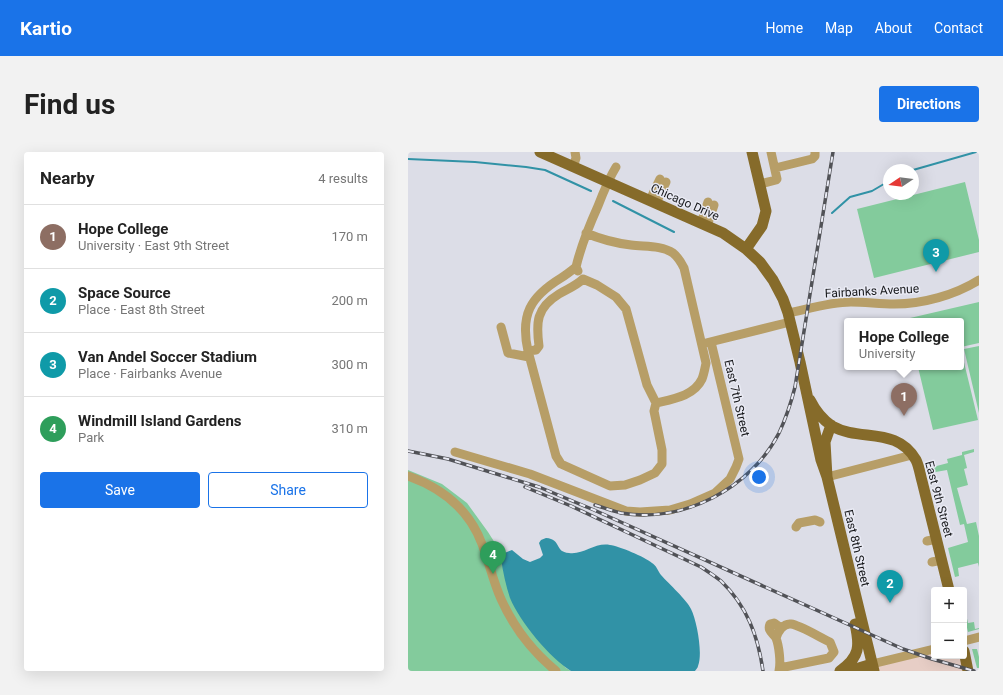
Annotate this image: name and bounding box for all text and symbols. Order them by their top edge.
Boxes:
text: Kartio [20,17,72,40]
text: Home [765,20,803,36]
text: Map [825,20,853,36]
text: About [875,20,912,36]
text: Contact [934,20,983,36]
button: Directions [879,86,979,122]
text: Find us [24,88,115,121]
north arrow [883,164,919,200]
text: Nearby [40,168,95,188]
text: 4 results [318,171,368,186]
street label: Chicago Drive [649,181,721,223]
text: Hope College [78,220,168,238]
text: 1 [49,229,57,244]
text: 170 m [331,229,368,244]
text: University · East 9th Street [78,238,229,253]
pin: 3 [923,239,949,272]
street label: Fairbanks Avenue [825,282,919,300]
text: Space Source [78,284,171,302]
text: 2 [49,293,57,308]
text: 200 m [331,293,368,308]
text: Place · East 8th Street [78,302,205,317]
popup [844,318,964,370]
text: Hope College [859,328,949,346]
text: University [859,346,915,361]
text: Van Andel Soccer Stadium [78,348,257,366]
text: 3 [49,357,57,372]
text: 300 m [331,357,368,372]
street label: East 7th Street [721,358,753,438]
text: Place · Fairbanks Avenue [78,366,222,381]
pin: 1 [891,383,917,416]
text: Windmill Island Gardens [78,412,242,430]
text: 4 [49,421,57,436]
text: 310 m [331,421,368,436]
text: Park [78,430,104,445]
street label: East 9th Street [922,459,956,539]
your location [749,467,769,487]
button: Save [40,472,200,508]
button: Share [208,472,368,508]
street label: East 8th Street [841,508,873,588]
pin: 4 [480,541,506,574]
pin: 2 [877,570,903,603]
map controls [931,587,967,659]
button: + [931,587,967,623]
button: − [931,623,967,659]

